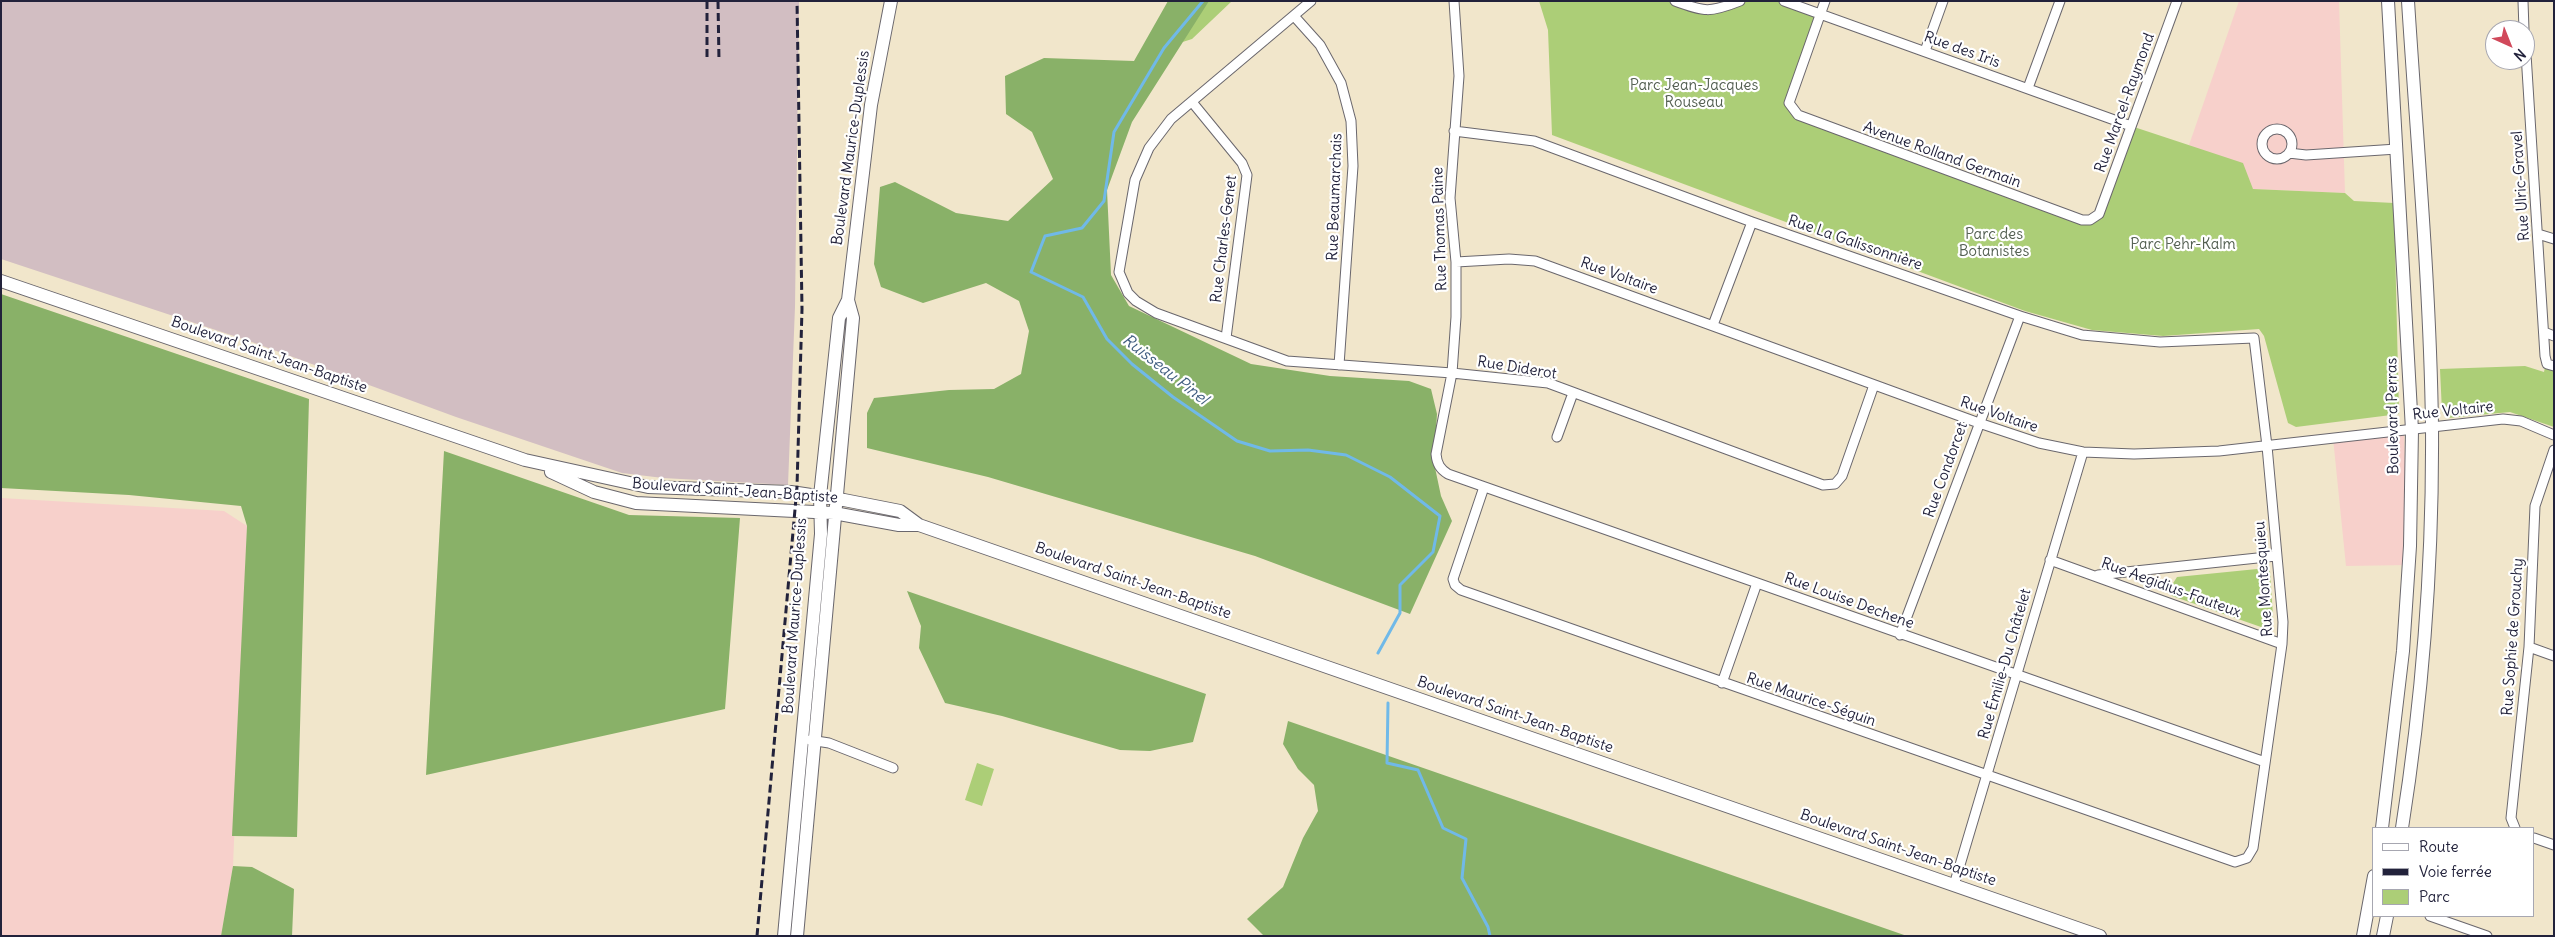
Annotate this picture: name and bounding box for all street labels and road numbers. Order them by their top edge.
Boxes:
street label: Rue des Iris [1921,28,2003,72]
street label: Rue Marcel-Raymond [2091,31,2159,175]
street label: Boulevard Maurice-Duplessis [828,49,874,247]
street label: Avenue Rolland Germain [1861,118,2023,192]
street label: Rue Ulric-Gravel [2508,130,2534,242]
street label: Rue Beaumarchais [1324,133,1346,261]
street label: Rue Thomas Paine [1429,167,1451,291]
street label: Rue Charles-Genet [1207,174,1241,304]
street label: Rue La Galissonnière [1786,212,1924,274]
street label: Rue Voltaire [1578,254,1660,298]
street label: Boulevard Saint-Jean-Baptiste [169,313,369,397]
street label: Rue Diderot [1476,353,1558,383]
street label: Boulevard Perras [2383,358,2403,474]
street label: Rue Voltaire [1958,393,2040,437]
street label: Rue Voltaire [2412,398,2494,424]
street label: Rue Condorcet [1920,420,1972,520]
street label: Boulevard Saint-Jean-Baptiste [632,475,838,507]
street label: Boulevard Maurice-Duplessis [779,517,811,715]
street label: Rue Montesquieu [2251,521,2277,637]
street label: Boulevard Saint-Jean-Baptiste [1033,539,1233,623]
street label: Rue Aegidius-Fauteux [2099,554,2243,622]
street label: Rue Sophie de Grouchy [2499,558,2527,716]
street label: Rue Louise Dechene [1782,569,1916,633]
street label: Rue Émilie-Du Châtelet [1975,587,2035,741]
street label: Rue Maurice-Séguin [1744,669,1878,731]
street label: Boulevard Saint-Jean-Baptiste [1415,673,1615,757]
street label: Boulevard Saint-Jean-Baptiste [1798,806,1998,890]

